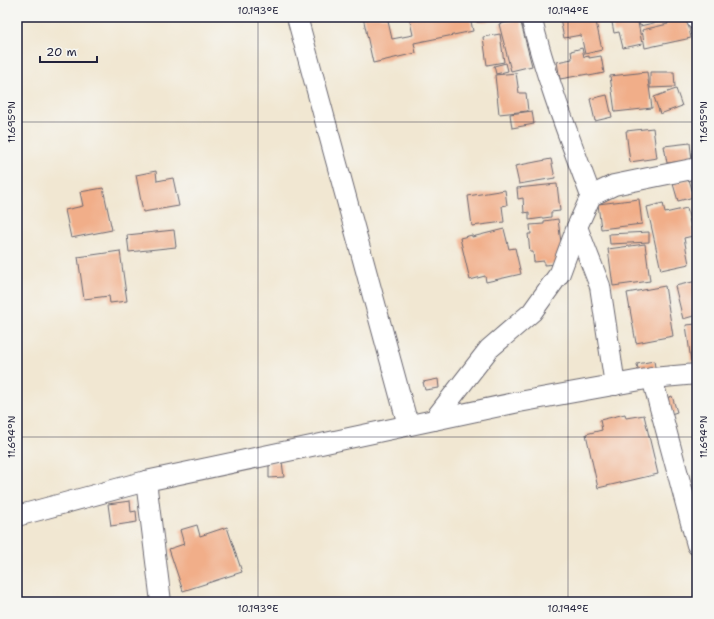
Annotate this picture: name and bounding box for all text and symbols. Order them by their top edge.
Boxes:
text: 10.193°E [238,4,278,17]
text: 10.194°E [547,4,589,17]
scale bar [40,38,97,64]
text: 20 m [46,44,77,60]
text: 11.695°N [5,101,18,143]
text: 11.695°N [697,101,710,143]
text: 11.694°N [5,416,18,458]
text: 11.694°N [697,416,710,458]
text: 10.193°E [238,602,278,615]
text: 10.194°E [547,602,589,615]

